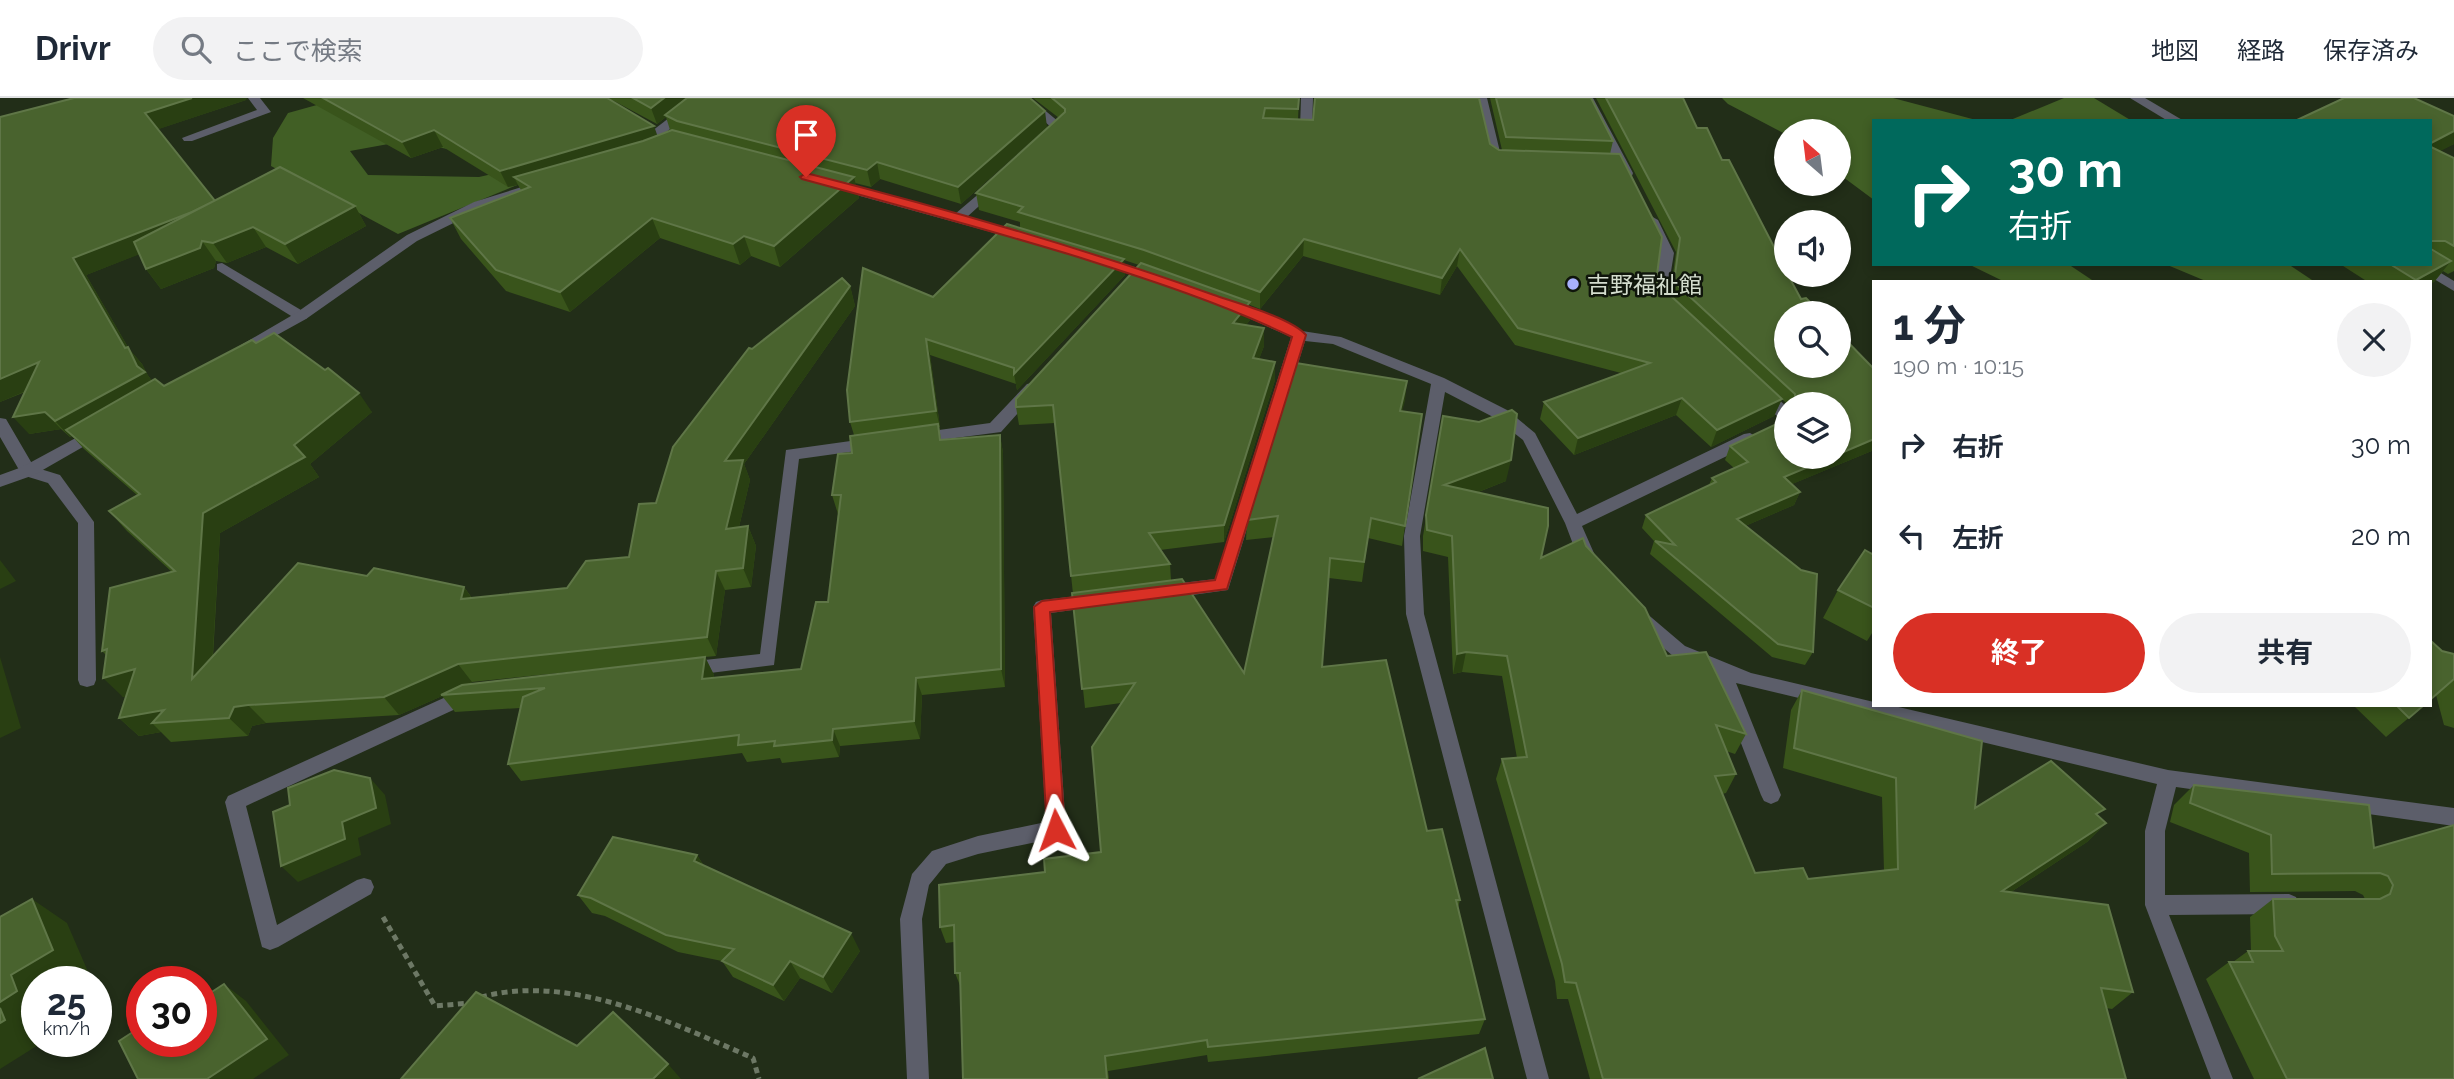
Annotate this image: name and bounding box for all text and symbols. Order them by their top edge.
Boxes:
search box [153,17,643,80]
text: Drivr [35,29,111,68]
icon: search [177,29,215,67]
text: ここで検索 [233,36,363,66]
text: 地図 [2151,36,2199,65]
text: 経路 [2237,36,2285,65]
text: 保存済み [2323,36,2419,65]
pin [776,105,836,177]
icon: arrive [787,116,825,154]
north arrow [1774,119,1852,196]
map controls [1774,119,1851,469]
text: 30 m [2008,141,2123,198]
icon: right [1893,147,1984,238]
text: 右折 [2008,207,2072,244]
button: sound [1774,210,1851,287]
place label: 吉野福祉館 [1587,271,1702,298]
marker: 吉野福祉館 [1565,276,1581,292]
button: search [1774,301,1851,378]
text: 1 分 [1893,301,1966,350]
button: close [2337,303,2411,377]
text: 190 m · 10:15 [1893,352,2024,379]
button: layers [1774,392,1851,469]
icon: right [1893,426,1931,464]
text: 30 m [2351,430,2411,460]
text: 右折 [1952,432,2004,462]
icon: left [1893,517,1931,555]
text: 20 m [2351,521,2411,551]
text: 左折 [1952,523,2004,553]
button: 終了 [1893,613,2145,693]
button: 共有 [2159,613,2411,693]
position arrow [1019,793,1093,867]
speed limit sign: 30 [126,966,217,1057]
text: 25 [47,982,86,1023]
text: km/h [43,1018,90,1039]

